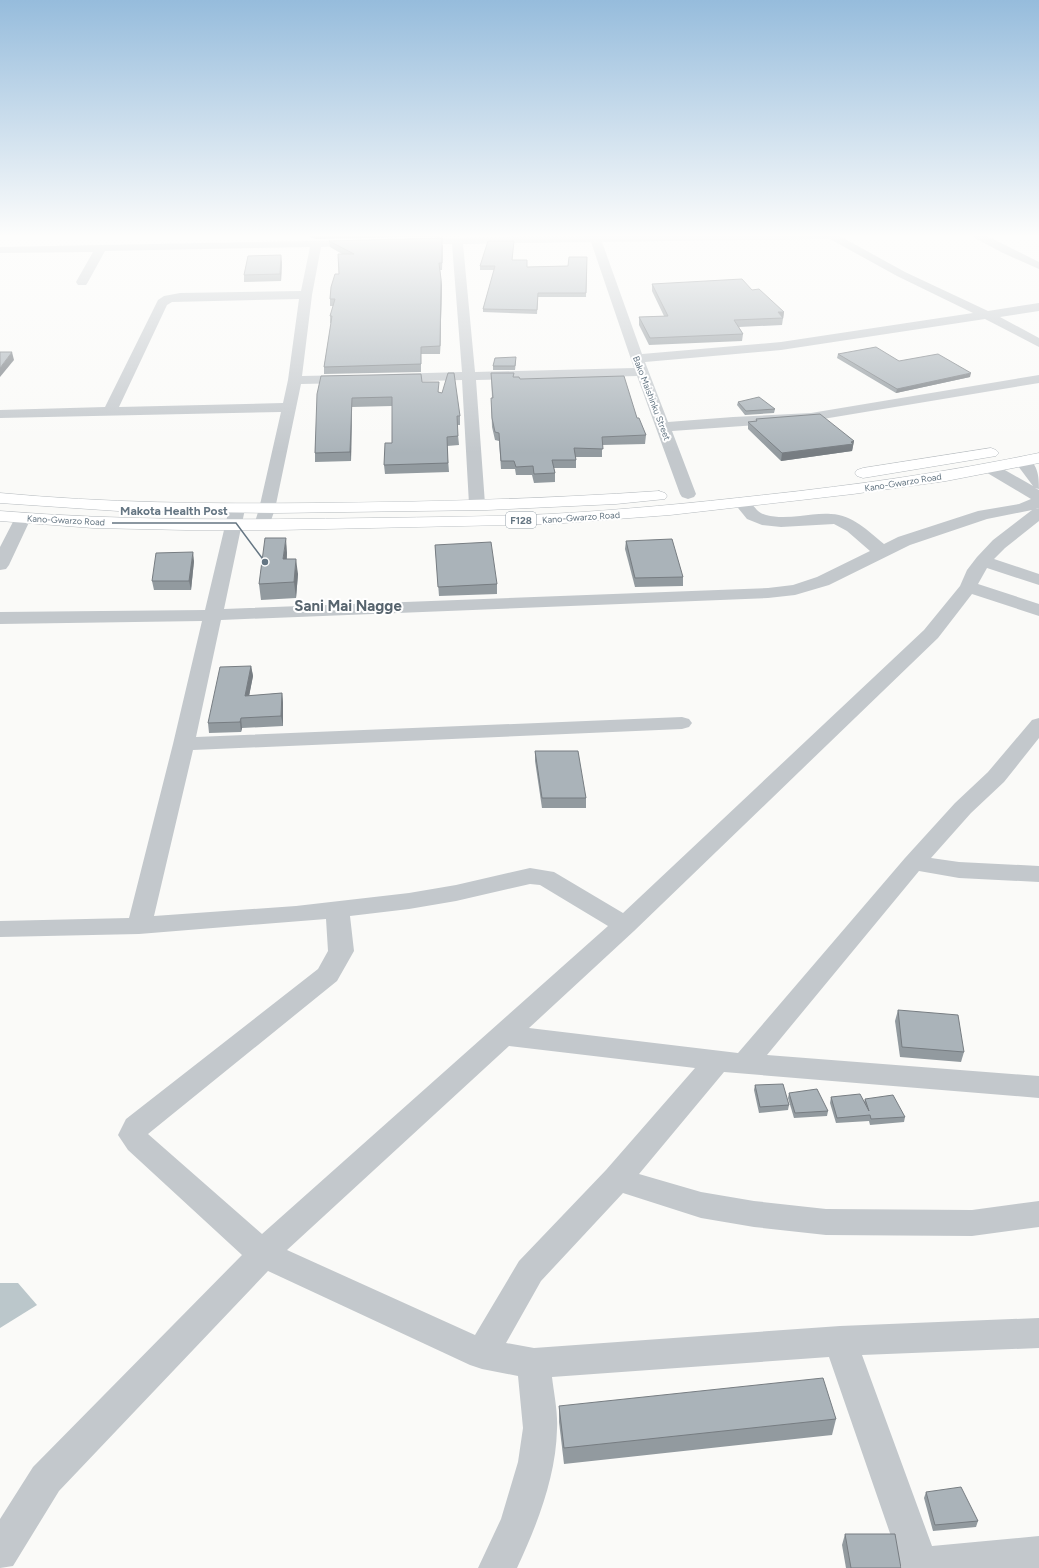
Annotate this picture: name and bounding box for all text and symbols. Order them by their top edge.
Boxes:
street label: Bako Maishinku Street [631,354,673,442]
street label: Kano-Gwarzo Road [864,470,942,494]
callout: Makota Health Post [112,499,236,523]
text: Makota Health Post [120,504,228,518]
street label: Kano-Gwarzo Road [542,509,620,525]
street label: Kano-Gwarzo Road [27,512,105,528]
road number: F128 [506,512,536,528]
district label: Sani Mai Nagge [294,597,402,615]

